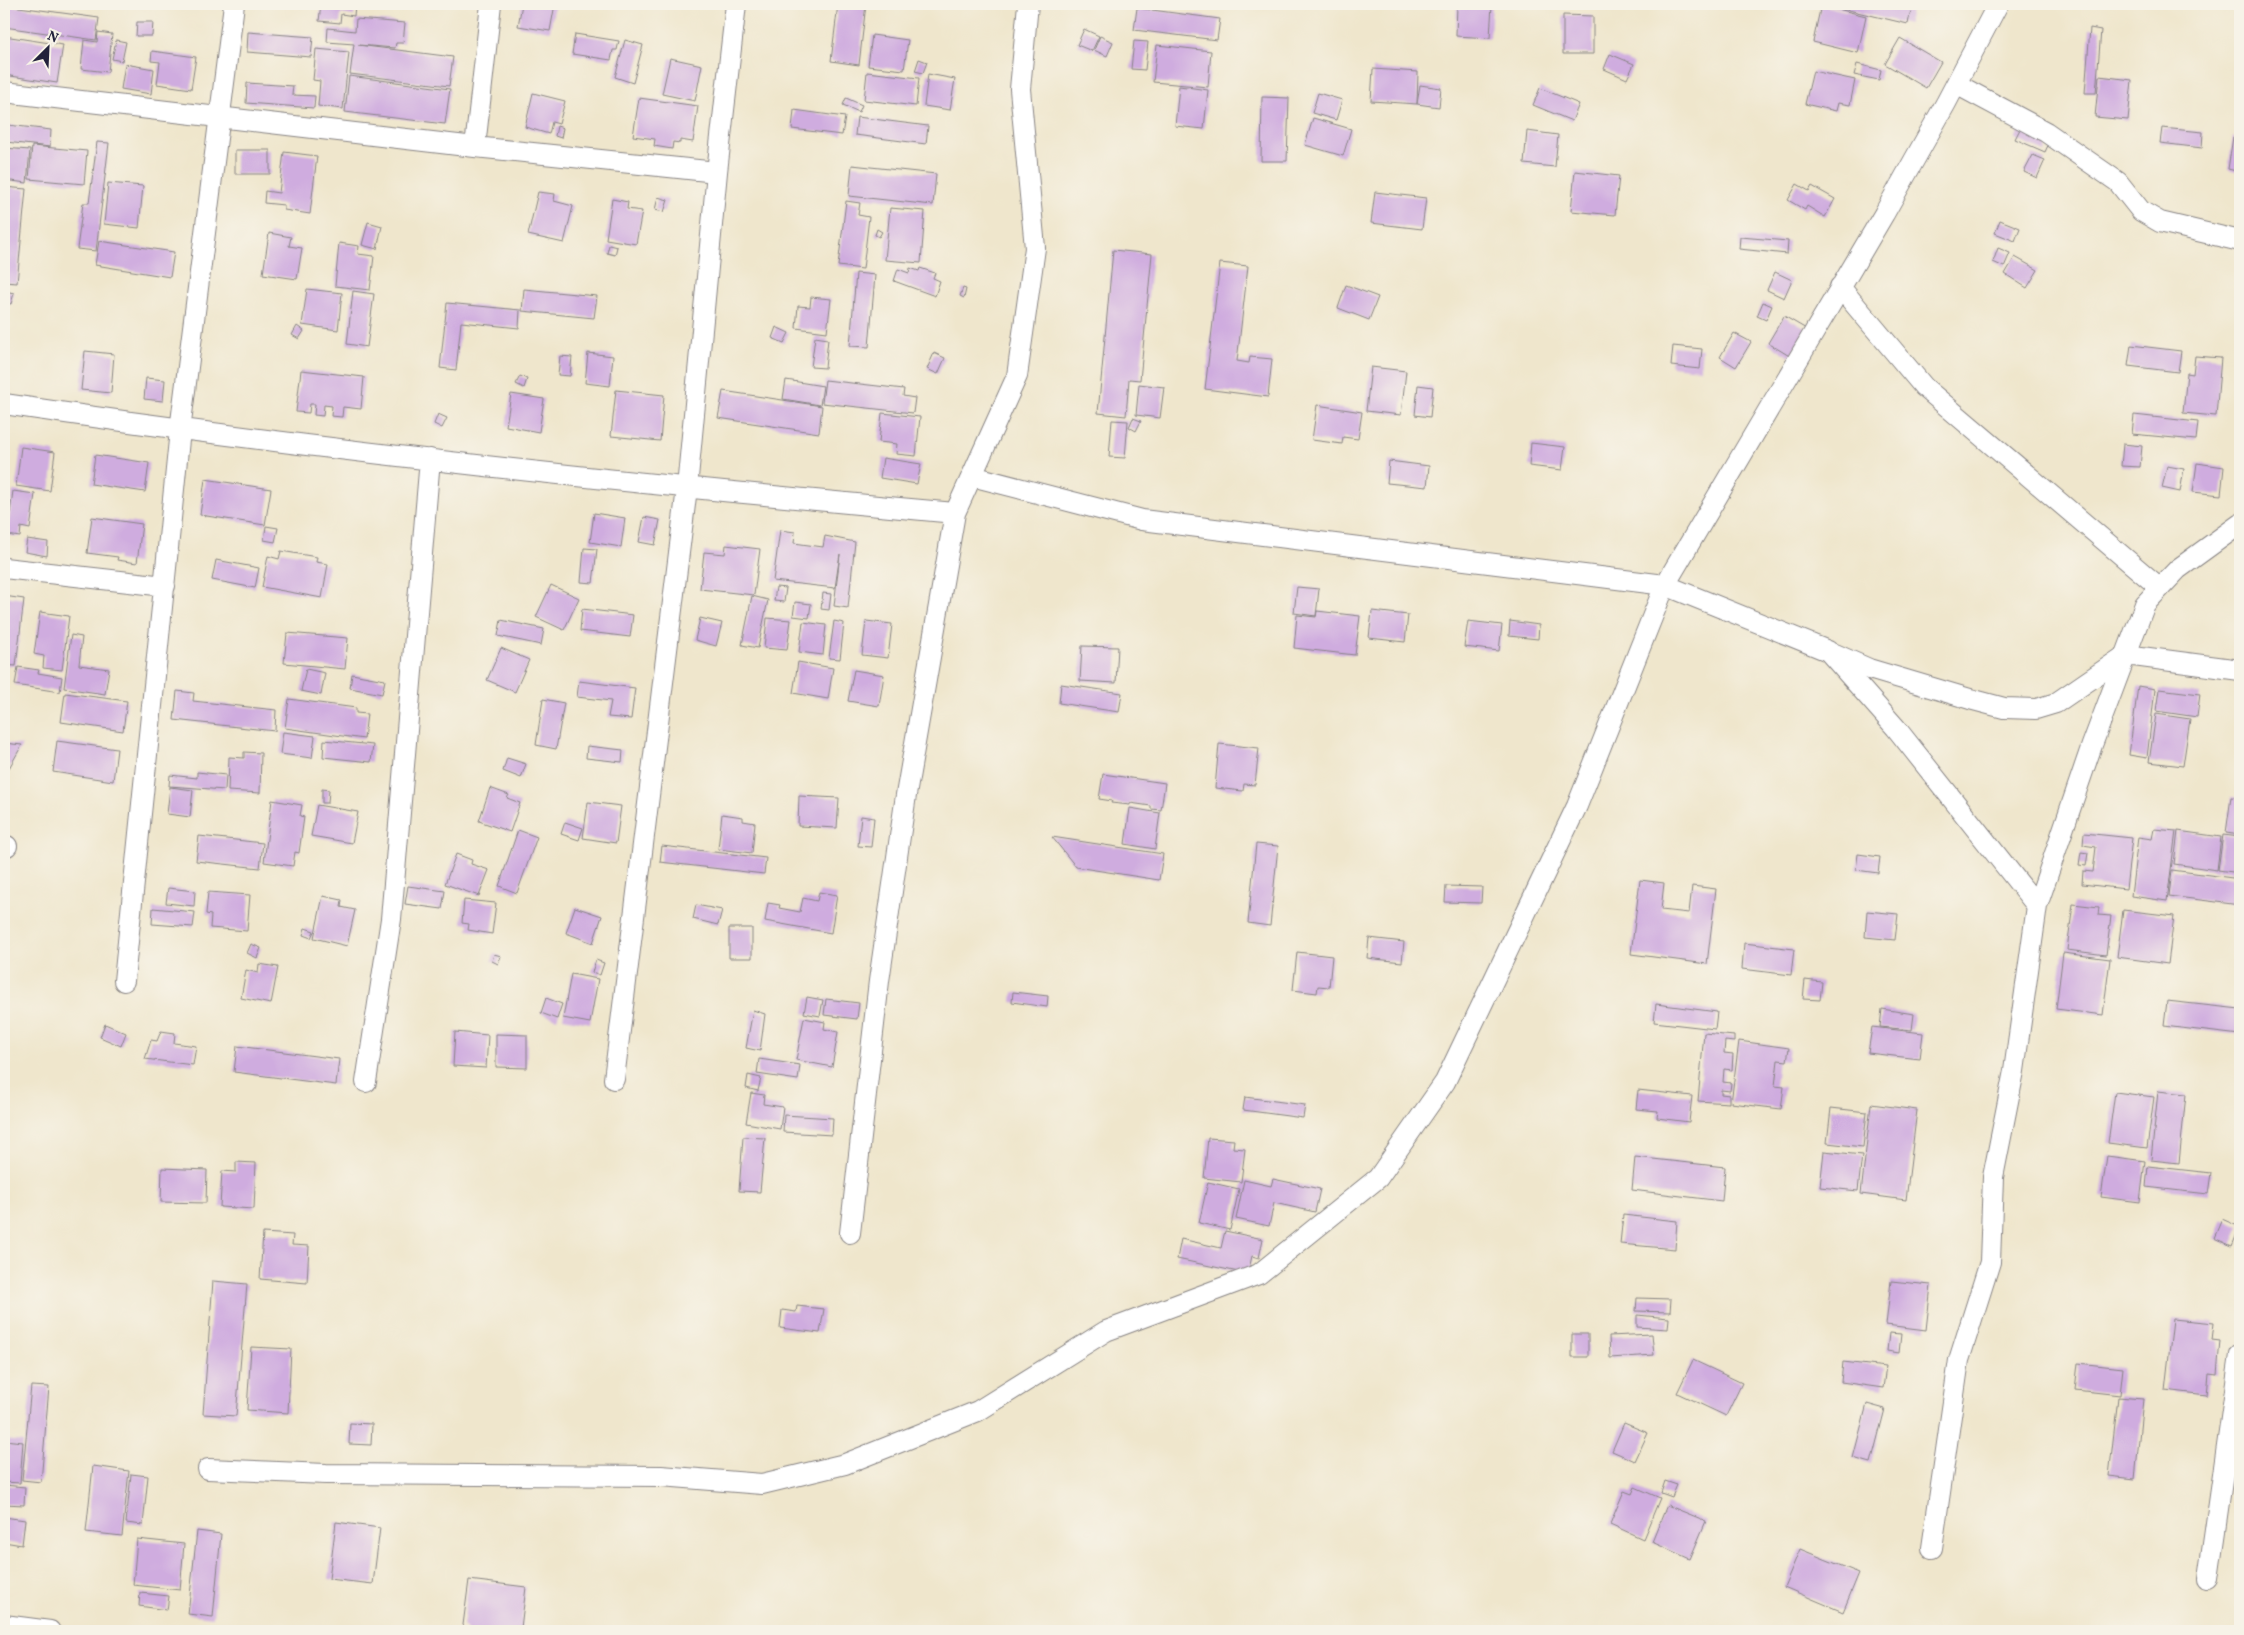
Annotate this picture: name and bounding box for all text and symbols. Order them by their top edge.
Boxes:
north arrow [22,22,72,72]
text: N [44,27,61,48]

